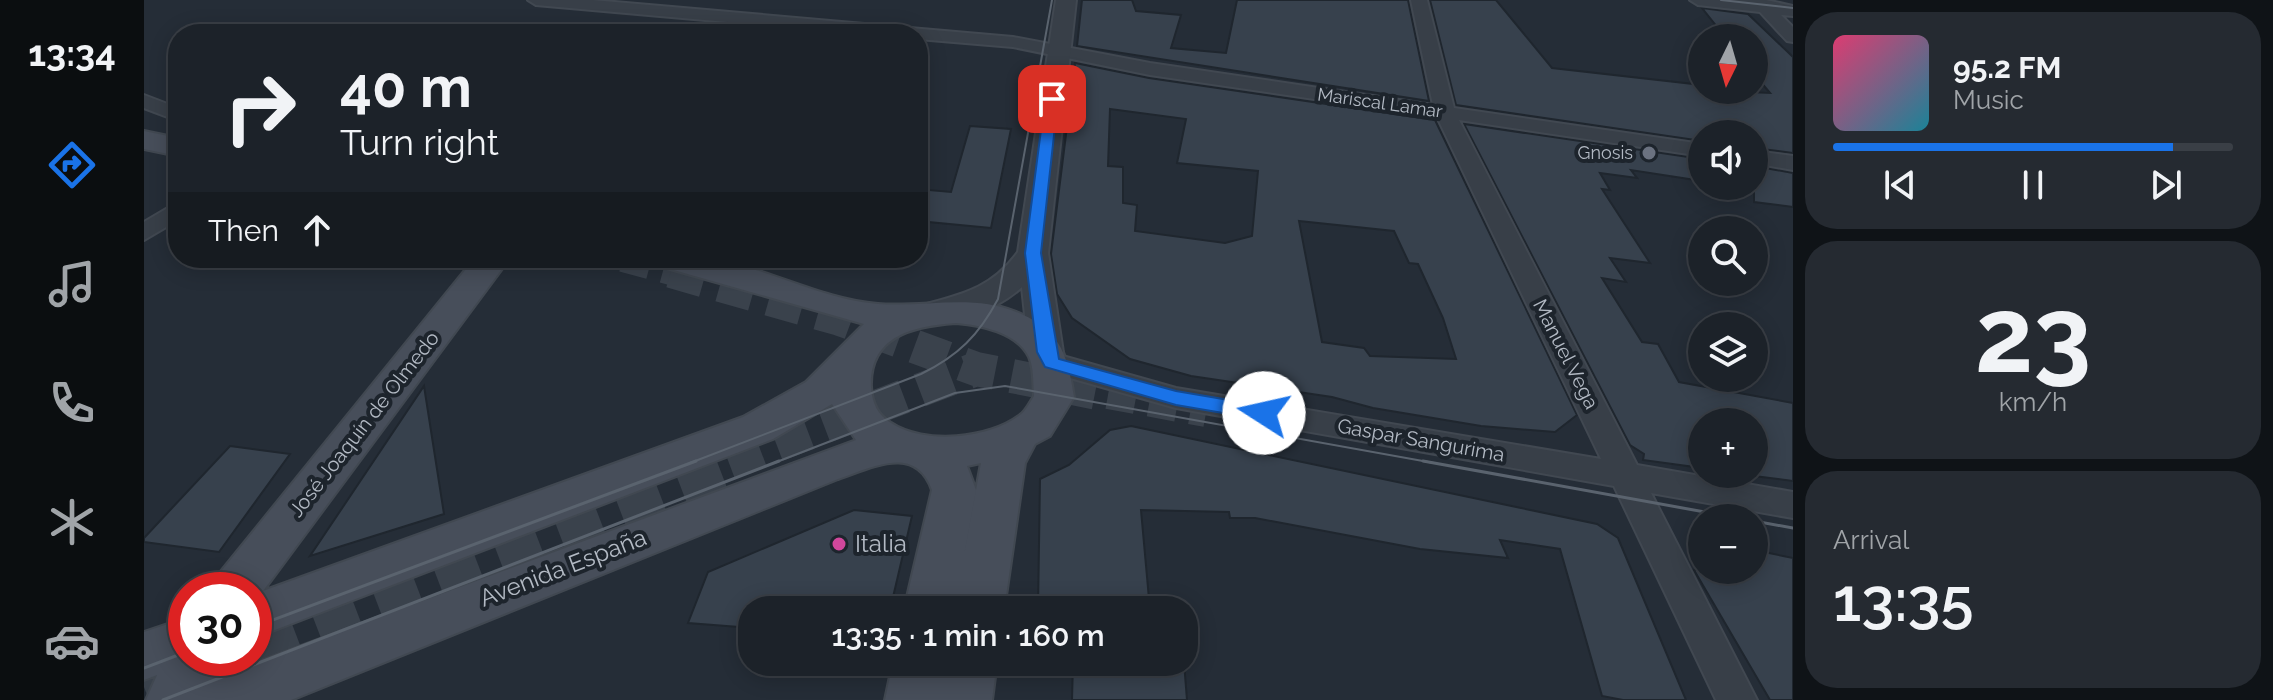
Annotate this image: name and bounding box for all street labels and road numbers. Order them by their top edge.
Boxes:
street label: Mariscal Lamar [1316,83,1445,122]
street label: Manuel Vega [1528,295,1604,413]
street label: José Joaquín de Olmedo [284,326,444,522]
street label: Gaspar Sangurima [1336,413,1506,467]
street label: Avenida España [475,522,650,613]

